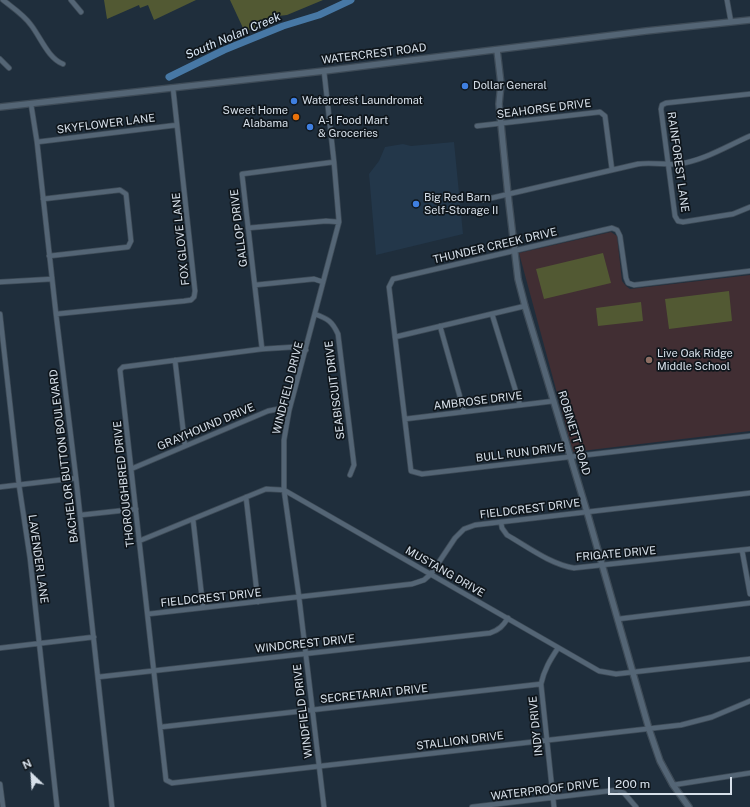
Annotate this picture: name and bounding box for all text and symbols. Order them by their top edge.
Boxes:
water label: South Nolan Creek [183,9,283,63]
street label: WATERCREST ROAD [321,41,427,67]
place label: Dollar General [473,79,547,93]
marker: Dollar General [460,81,470,91]
place label: Watercrest Laundromat [302,94,423,108]
marker: Watercrest Laundromat [289,96,299,106]
street label: SEAHORSE DRIVE [496,97,592,121]
place label: Sweet Home Alabama [223,104,288,130]
street label: SKYFLOWER LANE [56,111,156,137]
street label: RAINFOREST LANE [664,111,692,213]
marker: Sweet Home Alabama [291,112,301,122]
place label: A-1 Food Mart & Groceries [318,114,388,140]
marker: A-1 Food Mart & Groceries [305,122,315,132]
street label: GALLOP DRIVE [228,188,250,268]
place label: Big Red Barn Self-Storage II [424,191,498,217]
street label: FOX GLOVE LANE [170,192,192,286]
marker: Big Red Barn Self-Storage II [411,199,421,209]
street label: THUNDER CREEK DRIVE [432,225,558,267]
street label: WINDFIELD DRIVE [270,340,306,436]
street label: SEABISCUIT DRIVE [322,340,348,440]
place label: Live Oak Ridge Middle School [657,347,733,373]
marker: Live Oak Ridge Middle School [644,355,654,365]
street label: BACHELOR BUTTON BOULEVARD [47,369,81,543]
street label: AMBROSE DRIVE [433,389,523,413]
street label: ROBINETT ROAD [555,389,593,477]
street label: GRAYHOUND DRIVE [155,401,257,453]
street label: THOROUGHBRED DRIVE [111,420,137,548]
street label: BULL RUN DRIVE [475,441,565,465]
street label: FIELDCREST DRIVE [479,496,581,522]
street label: LAVENDER LANE [25,514,51,604]
street label: MUSTANG DRIVE [403,544,487,600]
street label: FRIGATE DRIVE [575,544,657,564]
street label: FIELDCREST DRIVE [160,586,262,610]
street label: WINDCREST DRIVE [254,632,356,656]
street label: WINDFIELD DRIVE [291,663,315,759]
street label: SECRETARIAT DRIVE [319,682,429,706]
street label: INDY DRIVE [526,695,546,757]
street label: STALLION DRIVE [416,729,504,753]
north arrow [12,755,52,795]
text: N [20,757,33,771]
scale bar [610,769,734,795]
street label: WATERPROOF DRIVE [490,777,600,803]
text: 200 m [615,777,650,791]

